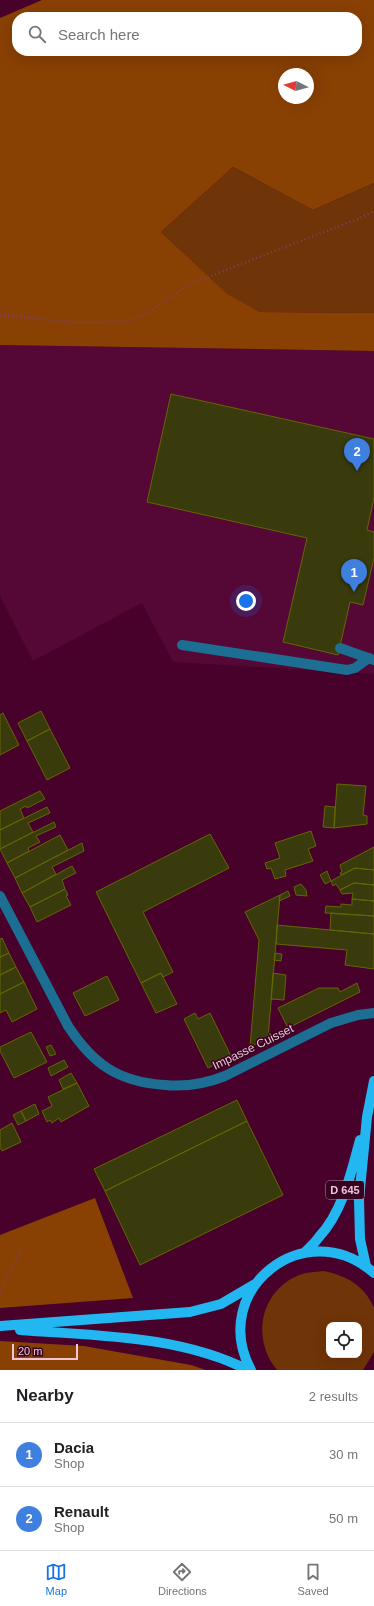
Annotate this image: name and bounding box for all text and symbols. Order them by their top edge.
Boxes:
search box [12,12,362,56]
icon: search [26,23,48,45]
text: Search here [58,26,140,43]
north arrow [278,68,314,104]
pin: 2 [344,438,370,471]
pin: 1 [341,559,367,592]
your location [236,591,256,611]
street label: Impasse Cuisset [210,1021,297,1073]
road number: D 645 [326,1181,364,1199]
map controls [326,1322,362,1358]
button: locate [326,1322,362,1358]
scale bar [12,1342,78,1361]
text: 20 m [18,1345,42,1357]
text: Nearby [16,1386,74,1405]
text: 2 results [309,1389,358,1404]
text: Dacia [54,1439,94,1456]
text: 1 [25,1447,33,1462]
text: 30 m [329,1447,358,1462]
text: Shop [54,1456,84,1471]
text: Renault [54,1503,109,1520]
text: 2 [25,1511,33,1526]
text: 50 m [329,1511,358,1526]
text: Shop [54,1520,84,1535]
tab: Map [45,1561,67,1597]
tab: Directions [158,1561,207,1597]
tab: Saved [297,1561,329,1597]

